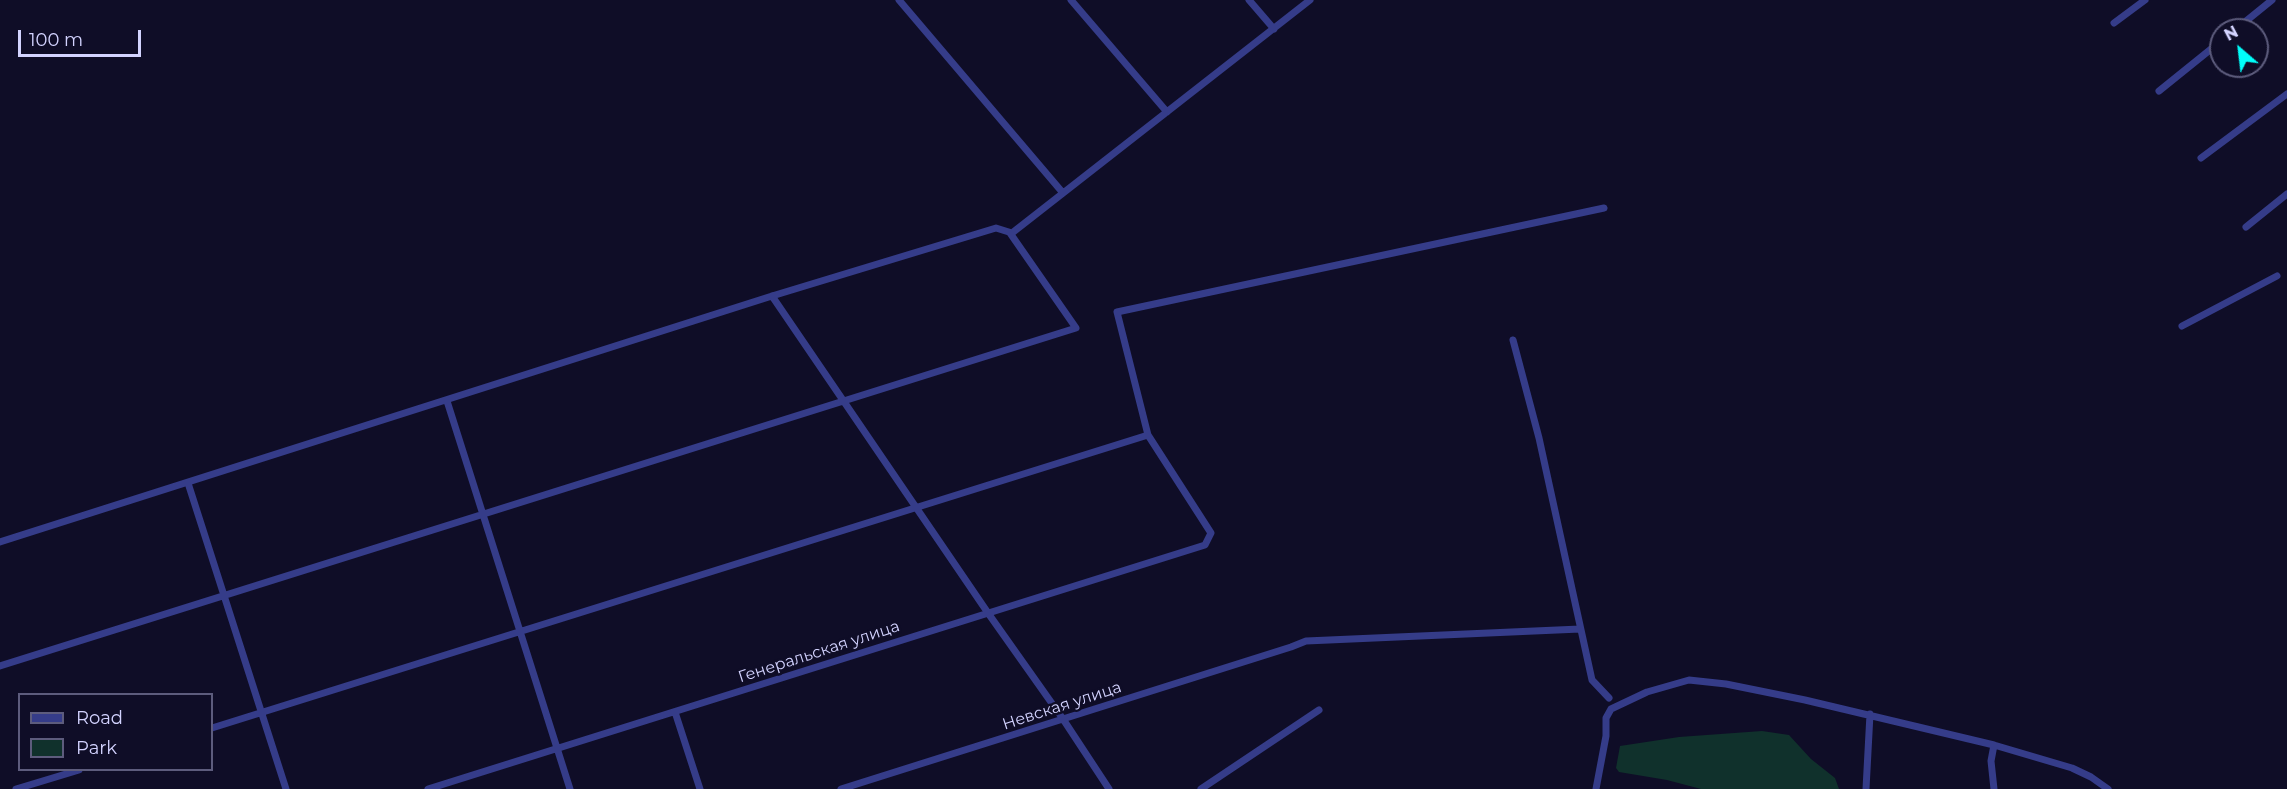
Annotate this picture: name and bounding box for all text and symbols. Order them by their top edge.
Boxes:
scale bar [21,18,144,56]
north arrow [2209,18,2269,78]
text: N [2221,22,2241,45]
text: 100 m [29,29,83,51]
street label: Генеральская улица [736,617,902,687]
street label: Невская улица [1000,678,1124,734]
legend [18,693,213,771]
text: Road [76,707,123,729]
text: Park [76,737,117,759]

